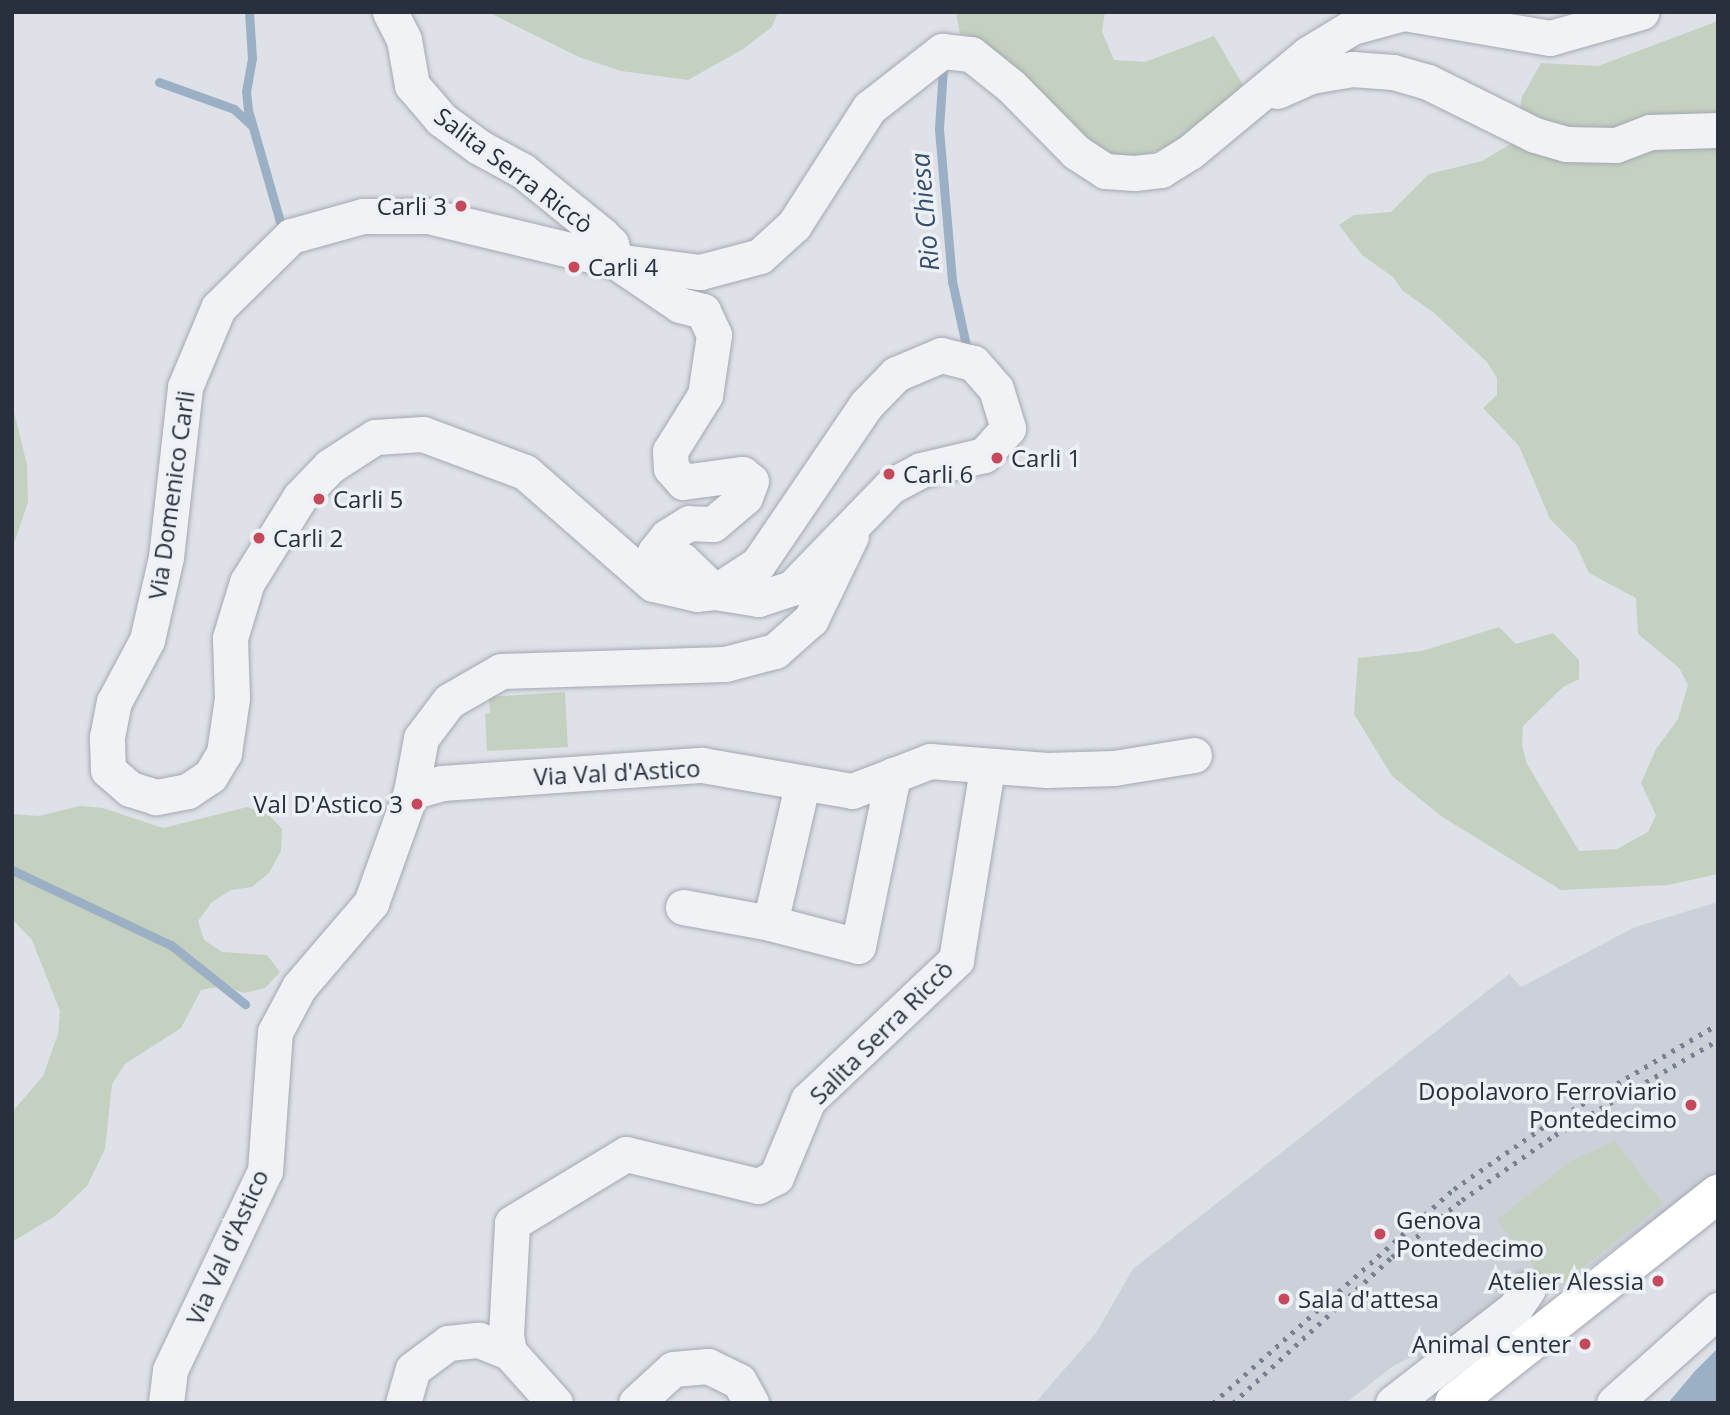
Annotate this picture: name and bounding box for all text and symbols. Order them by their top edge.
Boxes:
street label: Salita Serra Riccò [429,101,599,239]
water label: Rio Chiesa [904,152,946,272]
place label: Carli 3 [377,192,447,220]
marker: Carli 3 [453,198,469,214]
place label: Carli 4 [588,253,658,281]
marker: Carli 4 [566,259,582,275]
street label: Via Domenico Carli [142,389,200,601]
place label: Carli 1 [1011,444,1081,472]
marker: Carli 1 [989,450,1005,466]
place label: Carli 6 [903,460,973,488]
marker: Carli 6 [881,466,897,482]
place label: Carli 5 [333,485,403,513]
marker: Carli 5 [311,491,327,507]
place label: Carli 2 [273,524,343,552]
marker: Carli 2 [251,530,267,546]
street label: Via Val d'Astico [533,753,701,791]
place label: Val D'Astico 3 [253,790,403,818]
marker: Val D'Astico 3 [409,796,425,812]
street label: Salita Serra Riccò [803,954,959,1110]
place label: Dopolavoro Ferroviario Pontedecimo [1418,1077,1677,1133]
marker: Dopolavoro Ferroviario Pontedecimo [1683,1097,1699,1113]
street label: Via Val d'Astico [180,1165,274,1329]
place label: Genova Pontedecimo [1396,1206,1544,1262]
marker: Genova Pontedecimo [1370,1224,1390,1244]
place label: Atelier Alessia [1488,1267,1644,1295]
marker: Atelier Alessia [1650,1273,1666,1289]
place label: Sala d'attesa [1298,1285,1439,1313]
marker: Sala d'attesa [1276,1291,1292,1307]
place label: Animal Center [1412,1330,1571,1358]
marker: Animal Center [1577,1336,1593,1352]

